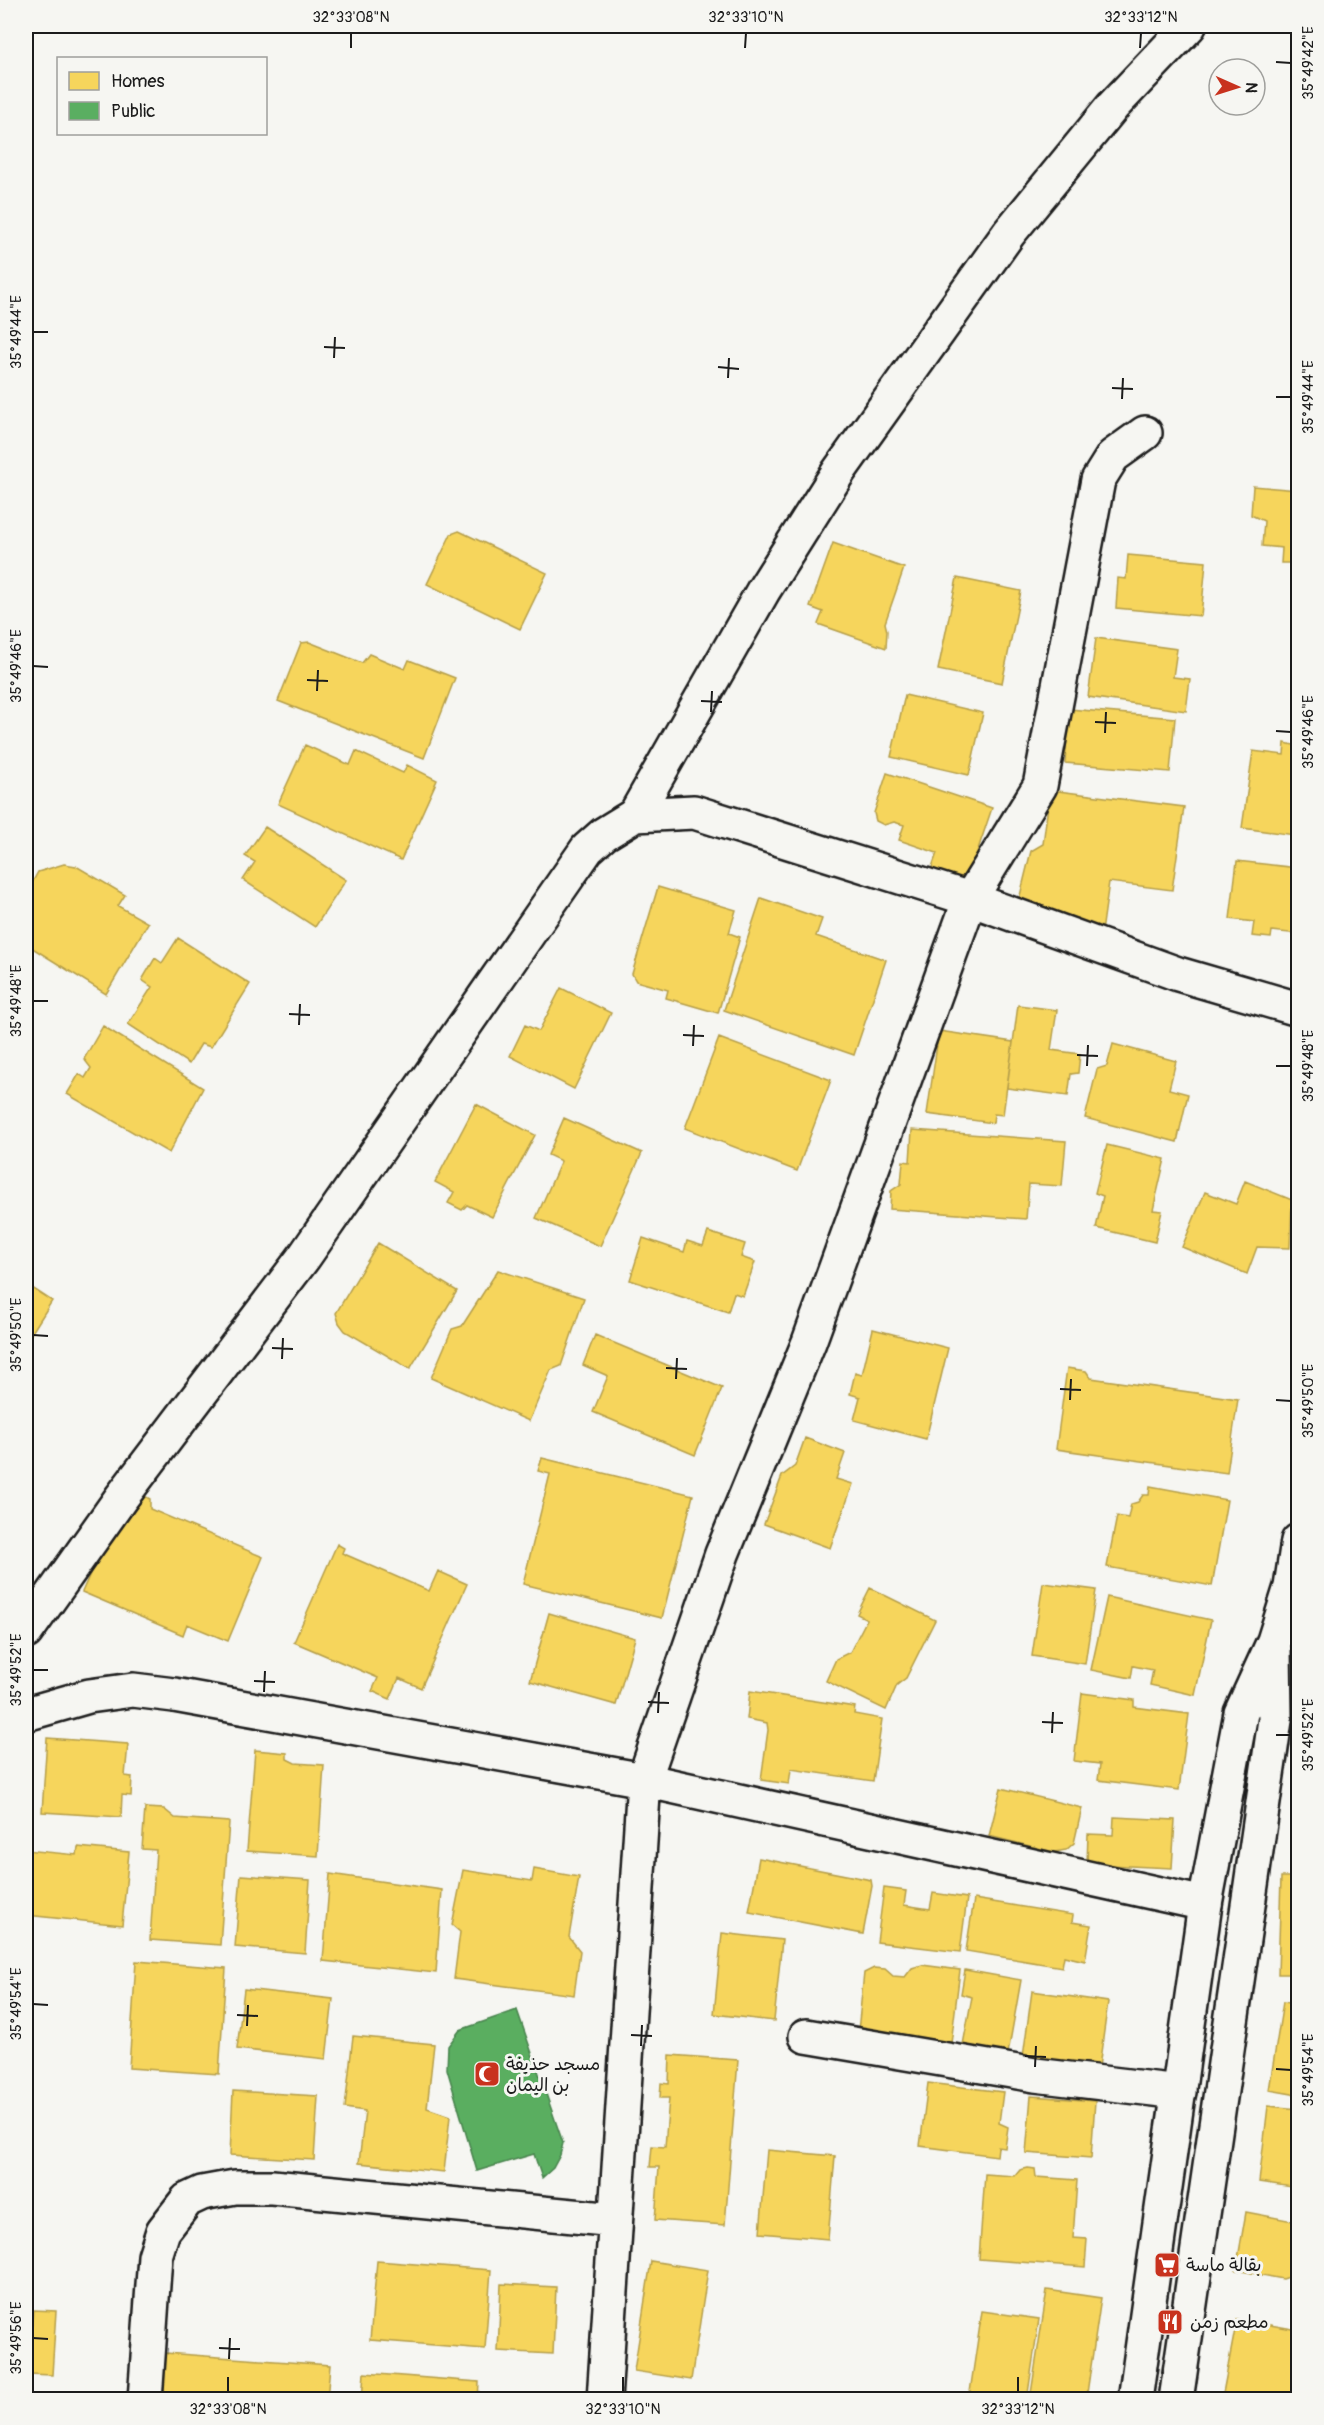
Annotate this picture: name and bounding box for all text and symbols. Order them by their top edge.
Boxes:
text: 32°33'08"N [312,8,390,27]
text: 32°33'10"N [708,8,784,27]
text: 32°33'12"N [1104,8,1178,27]
text: 35°49'42"E [1299,26,1318,100]
legend [57,57,267,135]
north arrow [1207,57,1267,117]
text: Homes [111,70,164,93]
text: N [1241,82,1261,94]
text: Public [111,100,155,123]
text: 35°49'44"E [7,295,26,369]
text: 35°49'44"E [1299,360,1318,434]
text: 35°49'46"E [7,629,26,703]
text: 35°49'46"E [1299,695,1318,769]
text: 35°49'48"E [7,964,26,1037]
text: 35°49'48"E [1299,1029,1318,1102]
text: 35°49'50"E [7,1297,26,1372]
text: 35°49'50"E [1299,1363,1318,1438]
text: 35°49'52"E [7,1633,26,1706]
text: 35°49'52"E [1299,1698,1318,1771]
text: 35°49'54"E [7,1967,26,2041]
text: 35°49'54"E [1299,2033,1318,2107]
place label: مسجد حذيفة بن اليمان [506,2053,600,2097]
mosque icon: مسجد حذيفة بن اليمان [472,2059,502,2089]
supermarket icon: بقالة ماسة [1152,2250,1182,2280]
place label: بقالة ماسة [1186,2254,1261,2277]
text: 35°49'56"E [7,2301,26,2375]
restaurant icon: مطعم زمن [1155,2307,1185,2337]
place label: مطعم زمن [1190,2311,1269,2336]
text: 32°33'08"N [189,2400,267,2419]
text: 32°33'10"N [585,2400,661,2419]
text: 32°33'12"N [981,2400,1055,2419]

